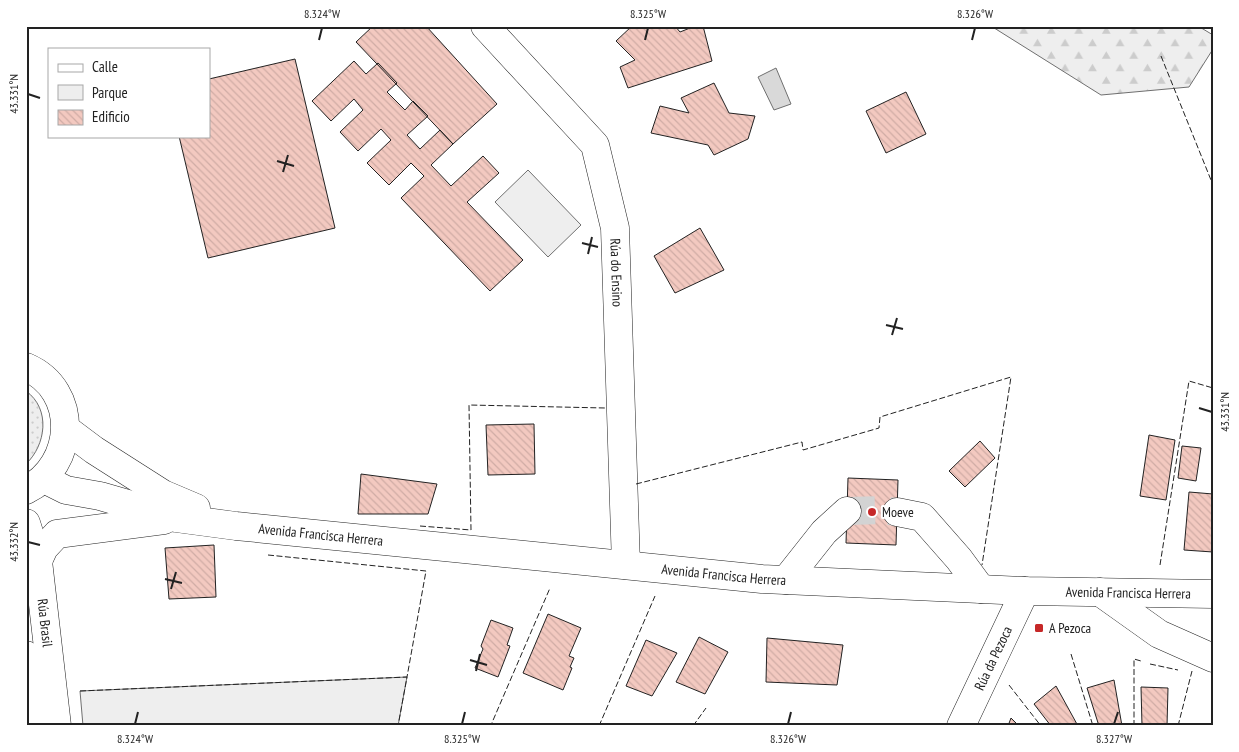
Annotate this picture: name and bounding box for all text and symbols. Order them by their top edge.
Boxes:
text: 8.324°W [304,6,340,21]
text: 8.325°W [630,6,666,21]
text: 8.326°W [957,6,993,21]
legend [48,48,210,138]
text: Calle [92,57,118,76]
text: 43.331°N [6,74,21,114]
text: Parque [92,83,128,102]
text: Edificio [92,107,130,126]
street label: Rúa do Ensino [606,238,627,307]
text: 43.331°N [1217,392,1232,432]
place label: Moeve [882,503,914,521]
marker: Moeve [866,506,878,518]
street label: Avenida Francisca Herrera [258,519,384,550]
text: 43.332°N [6,522,21,562]
street label: Avenida Francisca Herrera [661,560,787,589]
street label: Avenida Francisca Herrera [1066,583,1191,603]
street label: Rúa Brasil [33,598,57,649]
place label: A Pezoca [1049,619,1091,637]
marker: A Pezoca [1033,622,1045,634]
street label: Rúa da Pezoca [970,623,1016,693]
text: 8.324°W [117,731,153,746]
text: 8.325°W [444,731,480,746]
text: 8.326°W [770,731,806,746]
text: 8.327°W [1096,731,1132,746]

